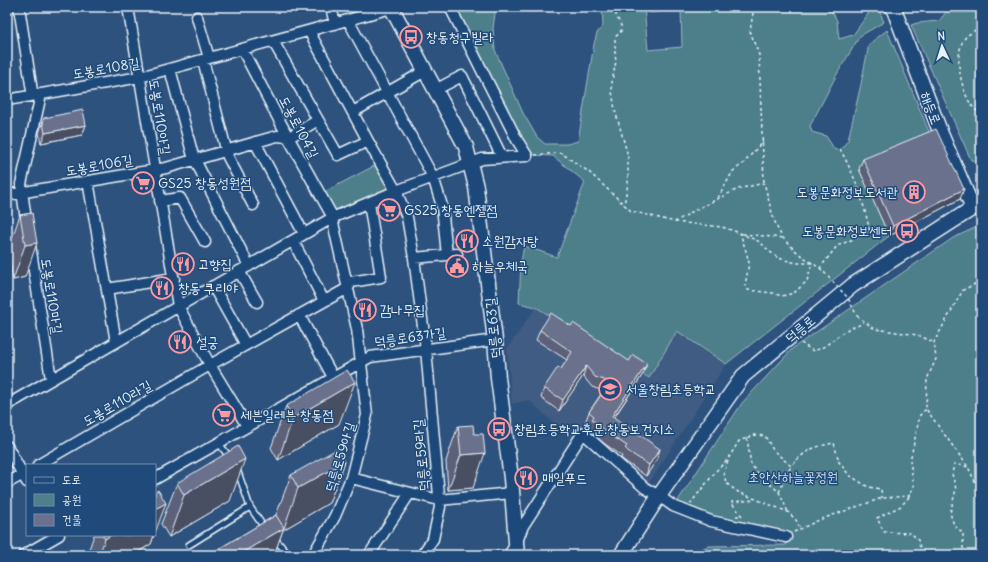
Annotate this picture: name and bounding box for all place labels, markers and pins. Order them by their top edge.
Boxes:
bus stop icon: 창동청구빌라 [398,24,424,50]
place label: 창동청구빌라 [426,28,494,46]
supermarket icon: GS25 창동성원점 [130,170,156,196]
place label: GS25 창동성원점 [158,174,251,192]
building icon: 도봉문화정보도서관 [901,179,927,205]
place label: 도봉문화정보도서관 [797,183,898,201]
supermarket icon: GS25 창동엔젤점 [376,197,402,223]
place label: GS25 창동엔젤점 [404,201,497,219]
bus stop icon: 도봉문화정보센터 [894,218,920,244]
place label: 도봉문화정보센터 [802,222,892,240]
restaurant icon: 소원감자탕 [454,228,480,254]
place label: 소원감자탕 [482,232,539,250]
restaurant icon: 고향집 [170,251,196,277]
public building icon: 하늘우체국 [444,253,470,279]
place label: 고향집 [198,255,232,273]
place label: 하늘우체국 [472,257,528,275]
restaurant icon: 창동 쿠리야 [149,275,175,301]
place label: 창동 쿠리야 [178,279,238,297]
restaurant icon: 감나무집 [352,297,378,323]
place label: 감나무집 [380,301,425,319]
restaurant icon: 설궁 [167,329,193,355]
place label: 설궁 [196,333,219,351]
school or university icon: 서울창림초등학교 [597,376,623,402]
place label: 서울창림초등학교 [626,380,716,398]
supermarket icon: 세븐일레븐 창동점 [211,402,237,428]
place label: 세븐일레븐 창동점 [240,406,333,424]
bus stop icon: 창림초등학교후문.창동보건지소 [486,416,512,442]
place label: 창림초등학교후문.창동보건지소 [514,420,675,438]
restaurant icon: 매일푸드 [513,465,539,491]
place label: 매일푸드 [542,469,587,487]

